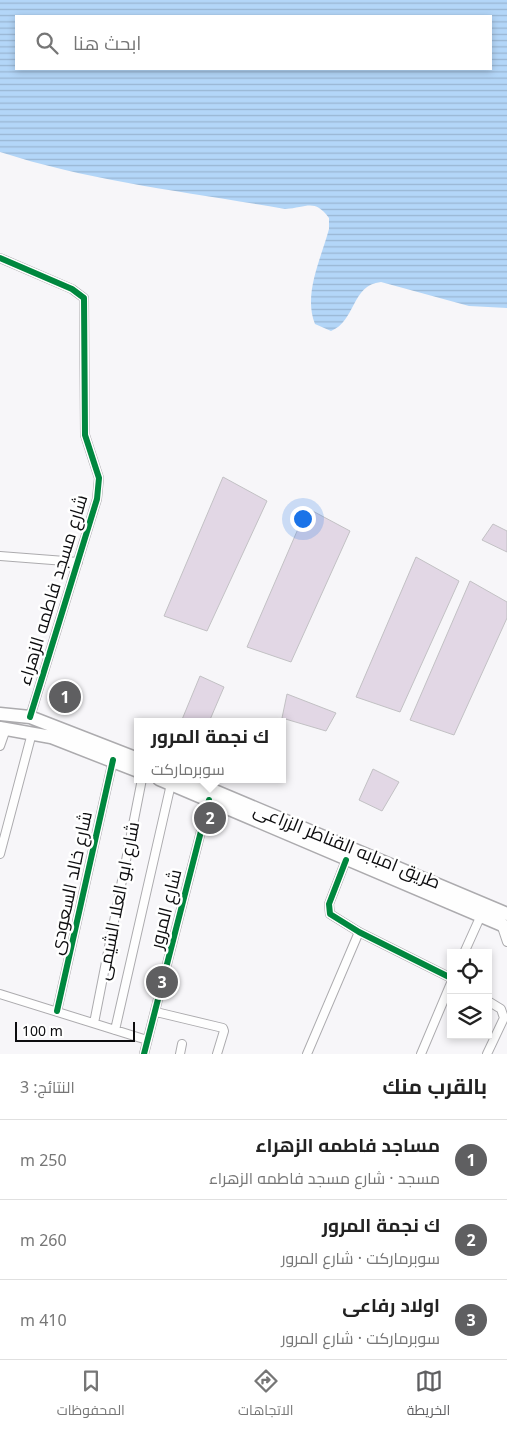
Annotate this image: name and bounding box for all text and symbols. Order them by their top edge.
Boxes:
search box [15,15,492,70]
icon: search [33,29,61,57]
text: ابحث هنا [73,30,141,56]
street label: شارع مسجد فاطمه الزهراء [12,491,93,688]
your location [290,506,316,532]
pin: 1 [49,678,81,716]
popup [134,718,286,783]
text: ك نجمة المرور [151,723,269,749]
text: سوبرماركت [151,758,225,780]
street label: طريق امبابه القناطر الزراعى [250,797,444,894]
pin: 2 [194,799,226,837]
street label: شارع خالد السعودى [43,809,98,957]
street label: شارع ابو العلا الشيمى [90,820,145,982]
street label: شارع المرور [143,866,187,952]
map controls [447,949,492,1039]
button: locate [447,949,492,994]
pin: 3 [146,963,178,1001]
button: layers [447,994,492,1039]
scale bar [15,1019,135,1042]
text: 100 m [22,1021,63,1040]
text: بالقرب منك [382,1072,487,1100]
text: النتائج: 3 [20,1076,75,1098]
text: مساجد فاطمه الزهراء [256,1132,440,1158]
text: 250 m [20,1149,67,1171]
text: 1 [466,1149,476,1171]
text: مسجد · شارع مسجد فاطمه الزهراء [209,1167,440,1189]
text: ك نجمة المرور [322,1212,440,1238]
text: 260 m [20,1229,67,1251]
text: 2 [466,1229,476,1251]
text: سوبرماركت · شارع المرور [281,1247,440,1269]
text: اولاد رفاعى [342,1292,440,1318]
text: 410 m [20,1309,67,1331]
text: 3 [466,1309,476,1331]
text: سوبرماركت · شارع المرور [281,1327,440,1349]
tab: المحفوظات [57,1367,125,1423]
tab: الاتجاهات [238,1367,293,1423]
tab: الخريطة [407,1367,450,1423]

